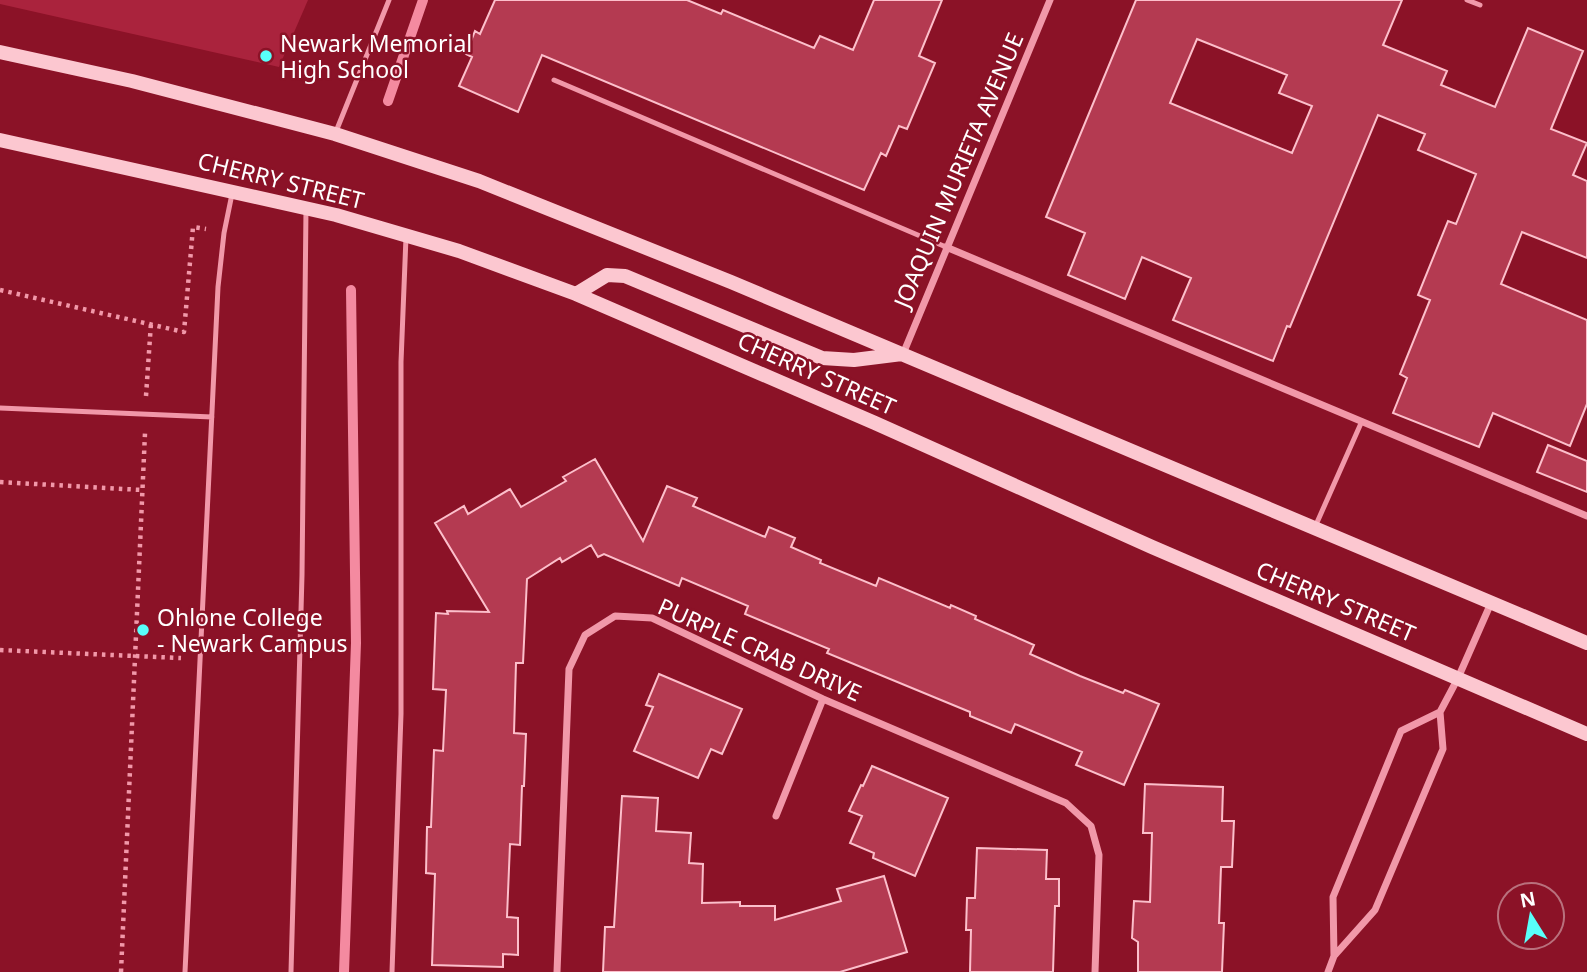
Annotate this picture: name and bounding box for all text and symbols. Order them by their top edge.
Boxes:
place label: Newark Memorial High School [280,27,472,85]
street label: JOAQUIN MURIETA AVENUE [885,28,1031,314]
marker: Newark Memorial High School [258,48,274,64]
street label: CHERRY STREET [195,144,368,216]
street label: CHERRY STREET [733,324,901,422]
street label: CHERRY STREET [1251,553,1421,649]
street label: PURPLE CRAB DRIVE [653,590,867,708]
place label: Ohlone College - Newark Campus [157,601,347,659]
marker: Ohlone College - Newark Campus [135,622,151,638]
north arrow [1496,881,1566,951]
text: N [1518,885,1538,914]

